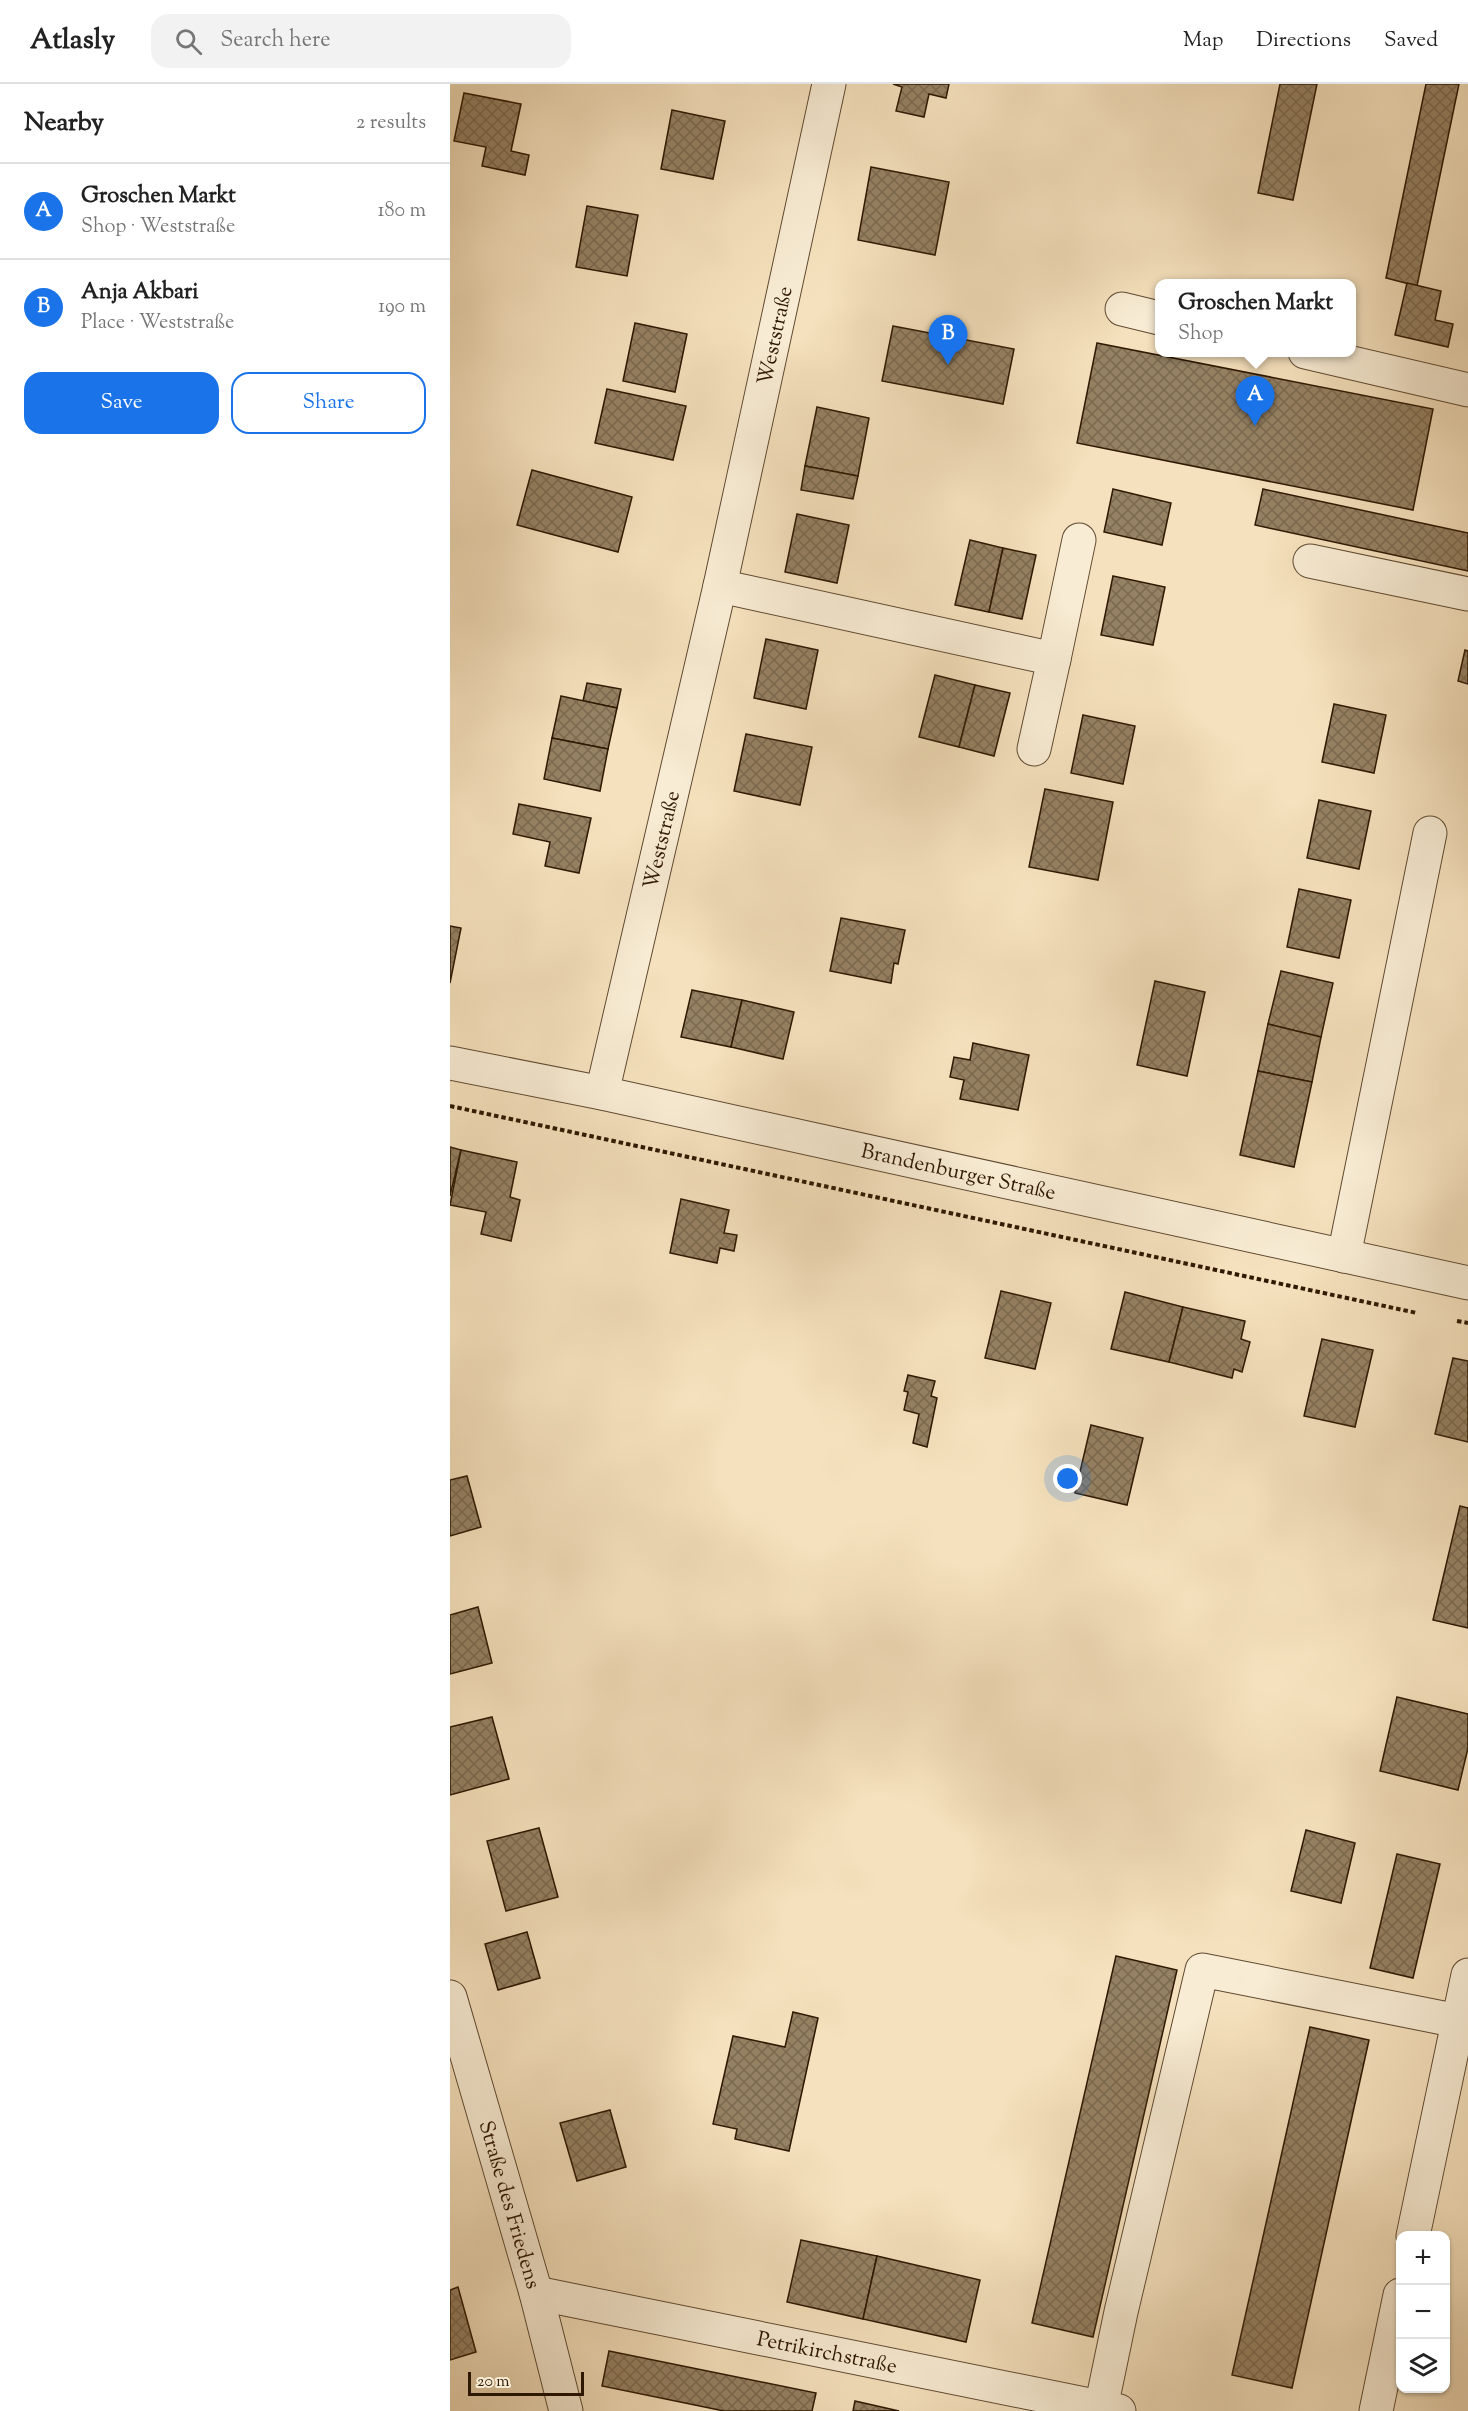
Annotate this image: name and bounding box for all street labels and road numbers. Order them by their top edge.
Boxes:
street label: Weststraße [751,284,802,388]
street label: Weststraße [637,788,689,893]
street label: Brandenburger Straße [858,1137,1058,1209]
street label: Straße des Friedens [470,2117,547,2293]
street label: Petrikirchstraße [754,2325,899,2383]

